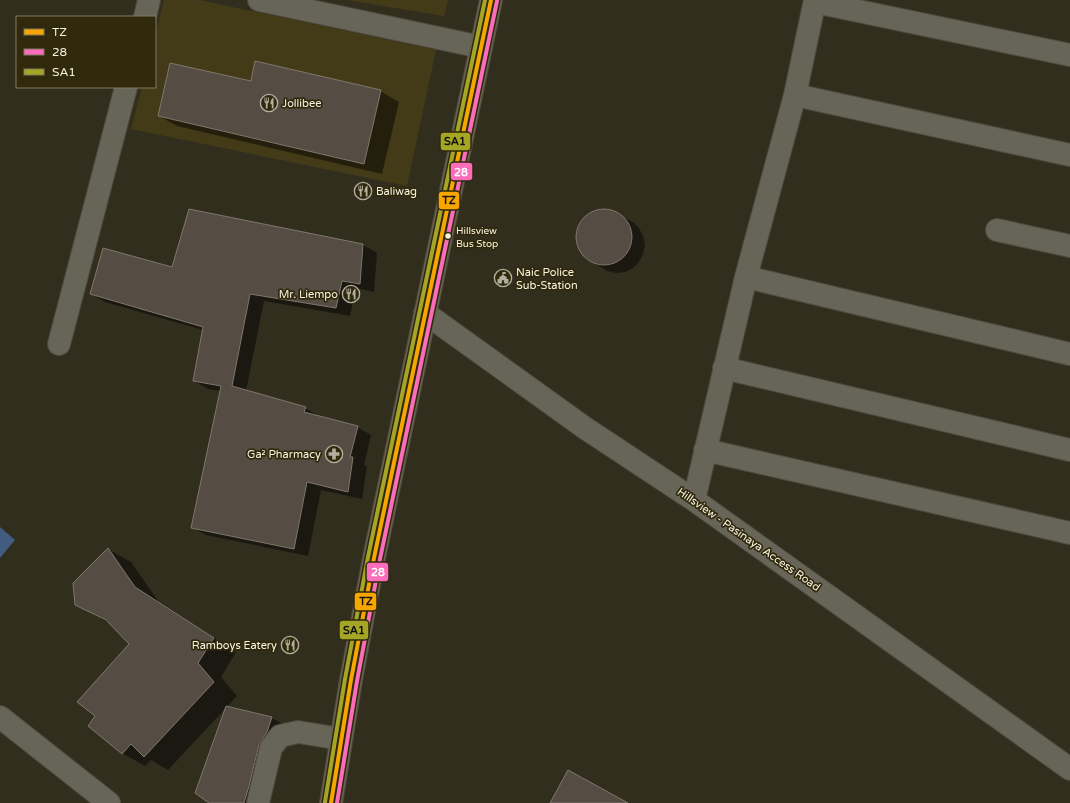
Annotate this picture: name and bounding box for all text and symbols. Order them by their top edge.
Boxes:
legend [16,16,156,88]
text: TZ [52,25,67,39]
text: 28 [52,45,67,59]
text: SA1 [52,65,76,79]
restaurant icon: Jollibee [259,93,279,113]
place label: Jollibee [282,97,321,110]
line badge: SA1 [440,132,471,151]
text: SA1 [444,135,466,148]
line badge: 28 [450,162,473,181]
text: 28 [454,166,468,179]
restaurant icon: Baliwag [353,181,373,201]
place label: Baliwag [376,185,417,198]
line badge: TZ [438,191,460,210]
text: TZ [441,194,456,207]
place label: Hillsview Bus Stop [456,225,498,250]
marker: Hillsview Bus Stop [443,231,453,241]
place label: Naic Police Sub-Station [516,266,578,292]
public building icon: Naic Police Sub-Station [493,268,513,288]
restaurant icon: Mr. Liempo [341,284,361,304]
place label: Mr. Liempo [279,288,338,301]
pharmacy icon: Ga² Pharmacy [324,444,344,464]
place label: Ga² Pharmacy [247,448,321,461]
street label: Hillsview - Pasinaya Access Road [675,485,823,594]
line badge: 28 [366,562,389,582]
text: 28 [371,566,385,579]
line badge: TZ [354,592,377,611]
text: TZ [358,595,373,608]
line badge: SA1 [339,620,369,640]
text: SA1 [343,624,365,637]
restaurant icon: Ramboys Eatery [280,635,300,655]
place label: Ramboys Eatery [192,639,277,652]

